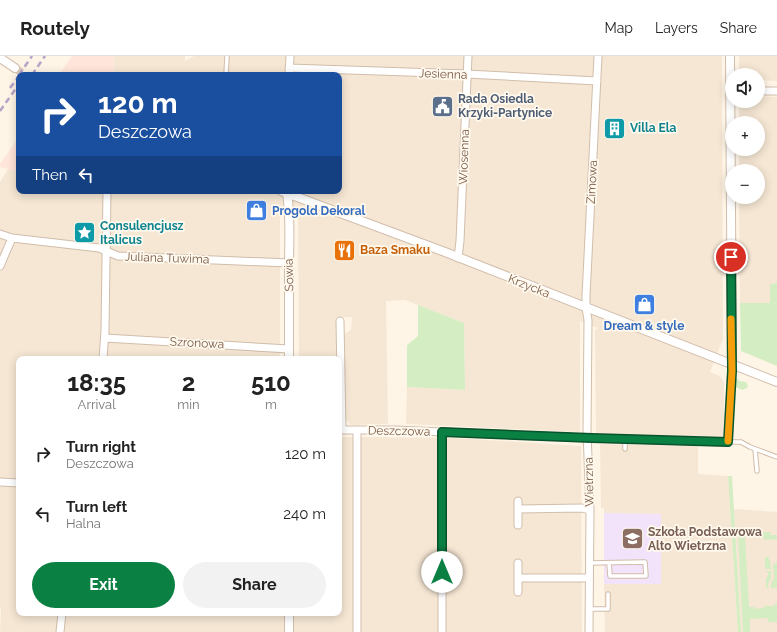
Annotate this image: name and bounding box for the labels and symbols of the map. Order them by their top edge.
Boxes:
street label: Jesienna [418,66,468,82]
place label: Rada Osiedla Krzyki-Partynice [458,92,552,120]
public building icon: Rada Osiedla Krzyki-Partynice [430,93,456,119]
building icon: Villa Ela [602,115,628,141]
place label: Villa Ela [630,121,677,135]
street label: Wiosenna [456,129,472,185]
street label: Zimowa [584,160,600,204]
shop icon: Progold Dekoral [244,198,270,224]
place label: Progold Dekoral [272,204,366,218]
place label: Consulencjusz Italicus [100,219,184,247]
place icon: Consulencjusz Italicus [72,220,98,246]
restaurant icon: Baza Smaku [332,237,358,263]
pin [714,240,748,274]
place label: Baza Smaku [360,243,430,257]
street label: Juliana Tuwima [124,250,210,266]
street label: Sowia [282,258,296,292]
street label: Krzycka [506,271,552,301]
shop icon: Dream & style [631,292,657,318]
place label: Dream & style [604,319,684,333]
street label: Szronowa [169,335,225,351]
street label: Deszczowa [368,423,430,439]
street label: Wietrzna [582,457,596,507]
place label: Szkoła Podstawowa Alto Wietrzna [648,525,762,553]
school or university icon: Szkoła Podstawowa Alto Wietrzna [619,526,645,552]
position arrow [421,551,463,593]

